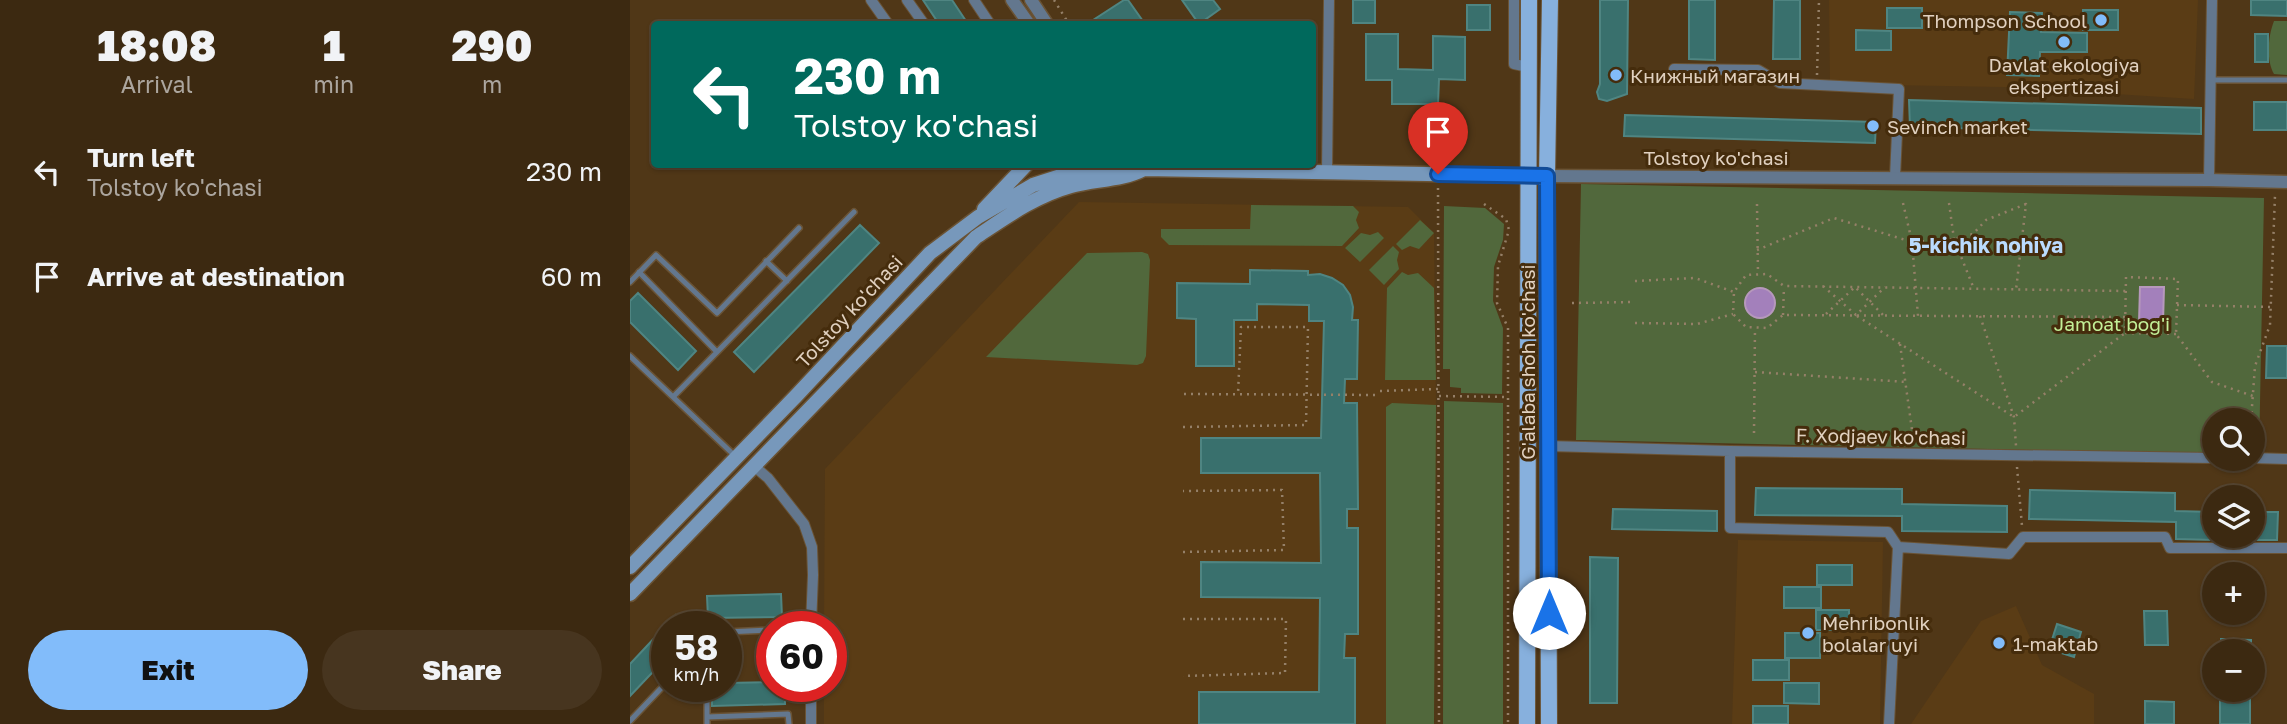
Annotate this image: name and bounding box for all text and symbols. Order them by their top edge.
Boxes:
place label: Thompson School [1923,9,2087,32]
marker: Thompson School [2093,12,2109,28]
text: 18:08 [97,20,216,70]
text: 1 [323,20,345,70]
text: 290 [452,20,533,70]
marker: Davlat ekologiya ekspertizasi [2056,34,2072,50]
text: 230 m [794,46,941,105]
icon: left [679,49,770,140]
place label: Davlat ekologiya ekspertizasi [1989,53,2139,98]
place label: Книжный магазин [1630,64,1800,87]
marker: Книжный магазин [1608,67,1624,83]
text: Arrival [121,70,193,98]
text: min [314,70,354,98]
text: m [482,70,502,98]
pin [1408,102,1468,174]
text: Tolstoy ko'chasi [794,106,1038,144]
icon: arrive [1419,113,1457,151]
place label: Sevinch market [1887,115,2028,138]
marker: Sevinch market [1865,118,1881,134]
text: Turn left [87,142,195,173]
street label: Tolstoy ko'chasi [1643,146,1789,169]
icon: left [28,153,66,191]
text: 230 m [526,156,602,187]
text: Tolstoy ko'chasi [87,173,263,201]
district label: 5-kichik nohiya [1909,232,2063,258]
street label: Tolstoy ko'chasi [791,250,907,372]
icon: arrive [28,258,66,296]
text: Arrive at destination [87,261,345,292]
text: 60 m [541,261,602,292]
street label: G'alaba shoh ko'chasi [1516,264,1539,460]
park label: Jamoat bog'i [2054,312,2170,335]
map controls [2202,408,2265,702]
button: search [2202,408,2265,471]
street label: F. Xodjaev ko'chasi [1796,423,1966,449]
button: layers [2202,485,2265,548]
button: + [2202,562,2265,625]
position arrow [1512,576,1586,650]
speed limit sign: 60 [756,611,847,702]
place label: Mehribonlik bolalar uyi [1822,611,1930,656]
marker: Mehribonlik bolalar uyi [1800,625,1816,641]
text: 58 [675,626,718,668]
button: Exit [28,630,308,710]
button: Share [322,630,602,710]
place label: 1-maktab [2013,632,2098,655]
marker: 1-maktab [1991,635,2007,651]
button: − [2202,639,2265,702]
text: km/h [674,663,719,685]

